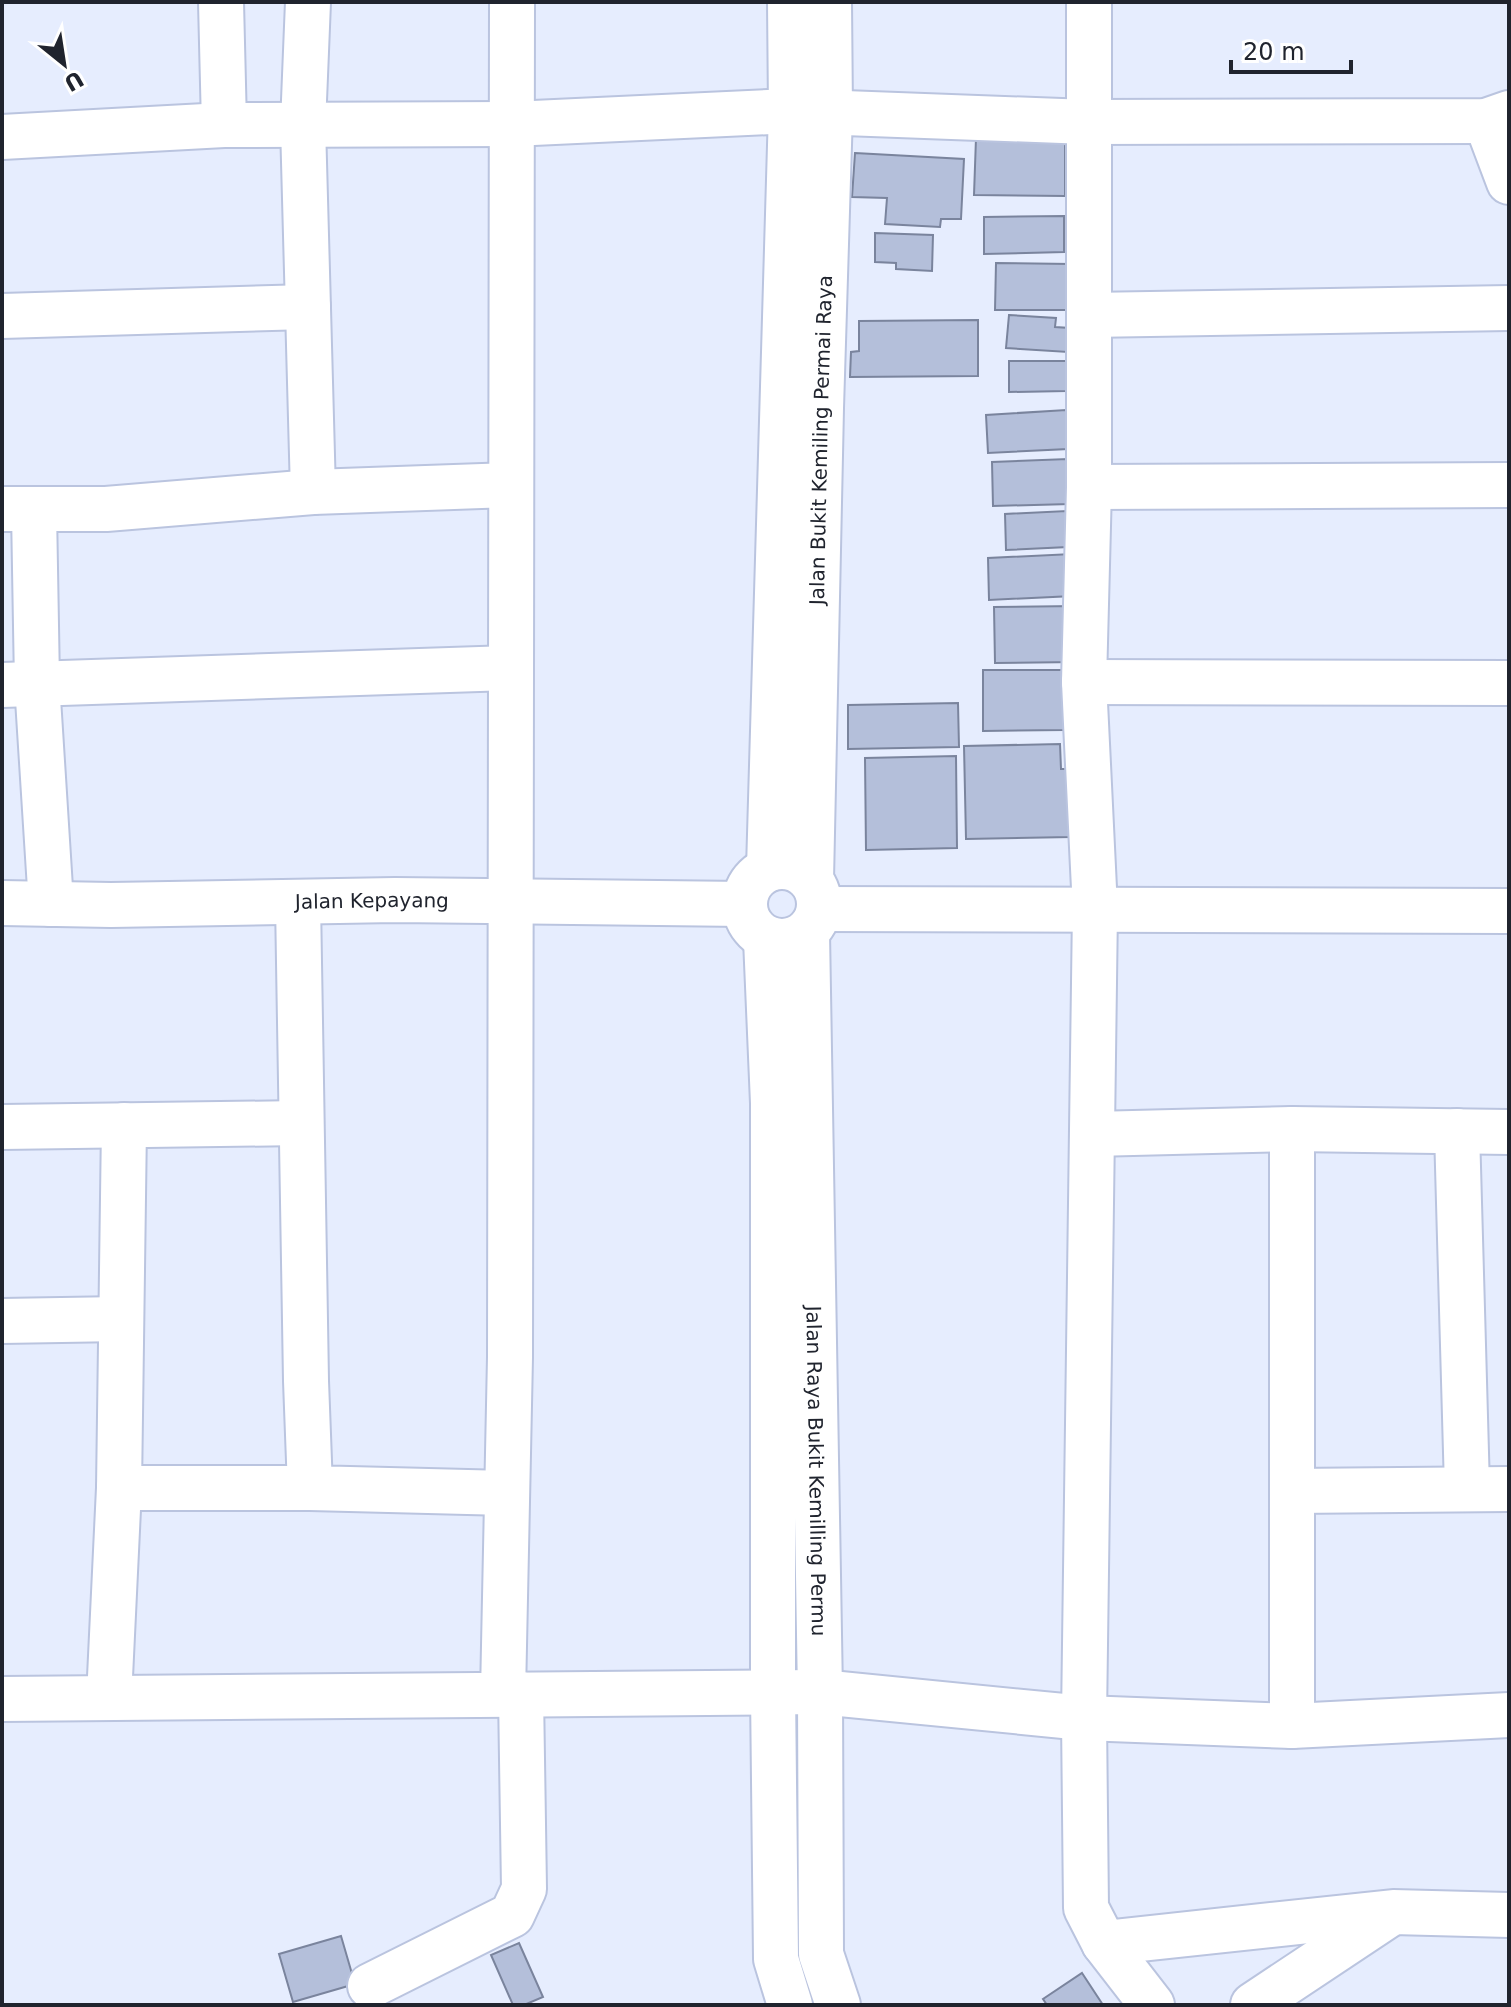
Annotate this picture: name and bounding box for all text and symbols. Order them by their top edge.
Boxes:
north arrow [24,24,104,104]
scale bar [1231,24,1351,74]
text: 20 m [1243,38,1305,66]
text: U [60,66,88,96]
street label: Jalan Bukit Kemiling Permai Raya [805,275,837,607]
street label: Jalan Kepayang [293,888,449,914]
street label: Jalan Raya Bukit Kemilling Permu [801,1303,831,1636]

